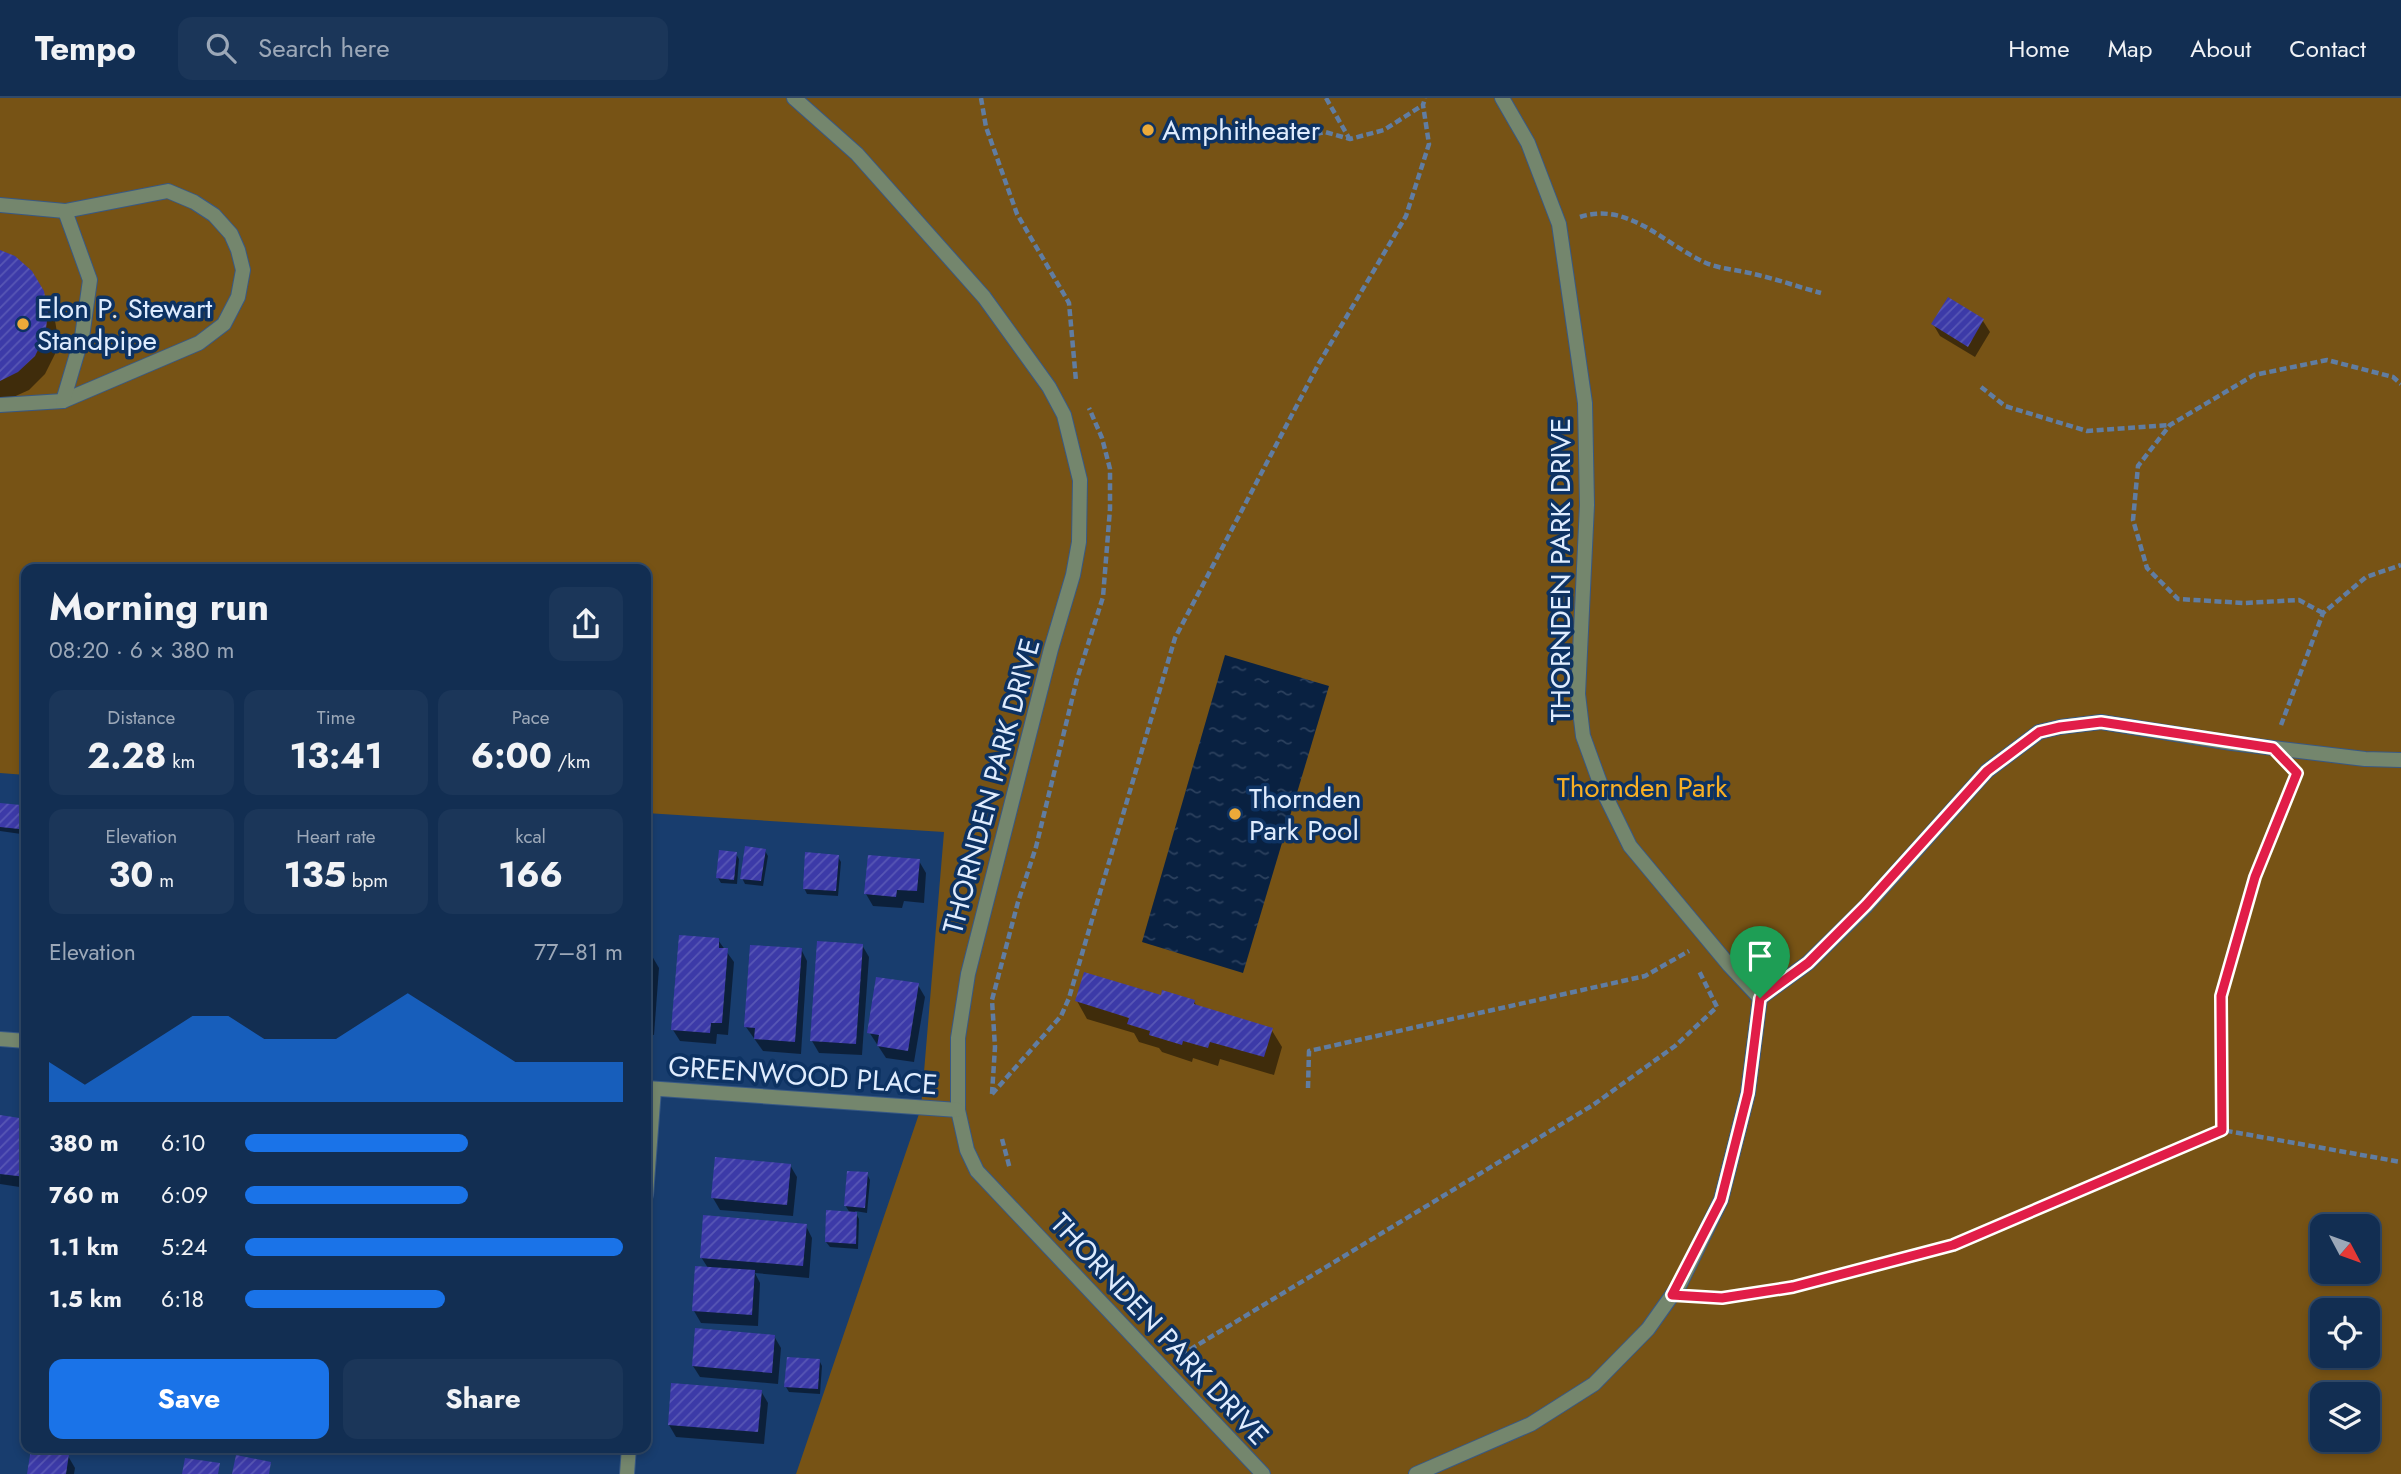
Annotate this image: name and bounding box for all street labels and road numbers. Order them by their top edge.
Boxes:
street label: THORNDEN PARK DRIVE [1540,418,1581,722]
street label: THORNDEN PARK DRIVE [932,634,1051,938]
street label: GREENWOOD PLACE [667,1046,939,1105]
street label: THORNDEN PARK DRIVE [1041,1204,1278,1455]

